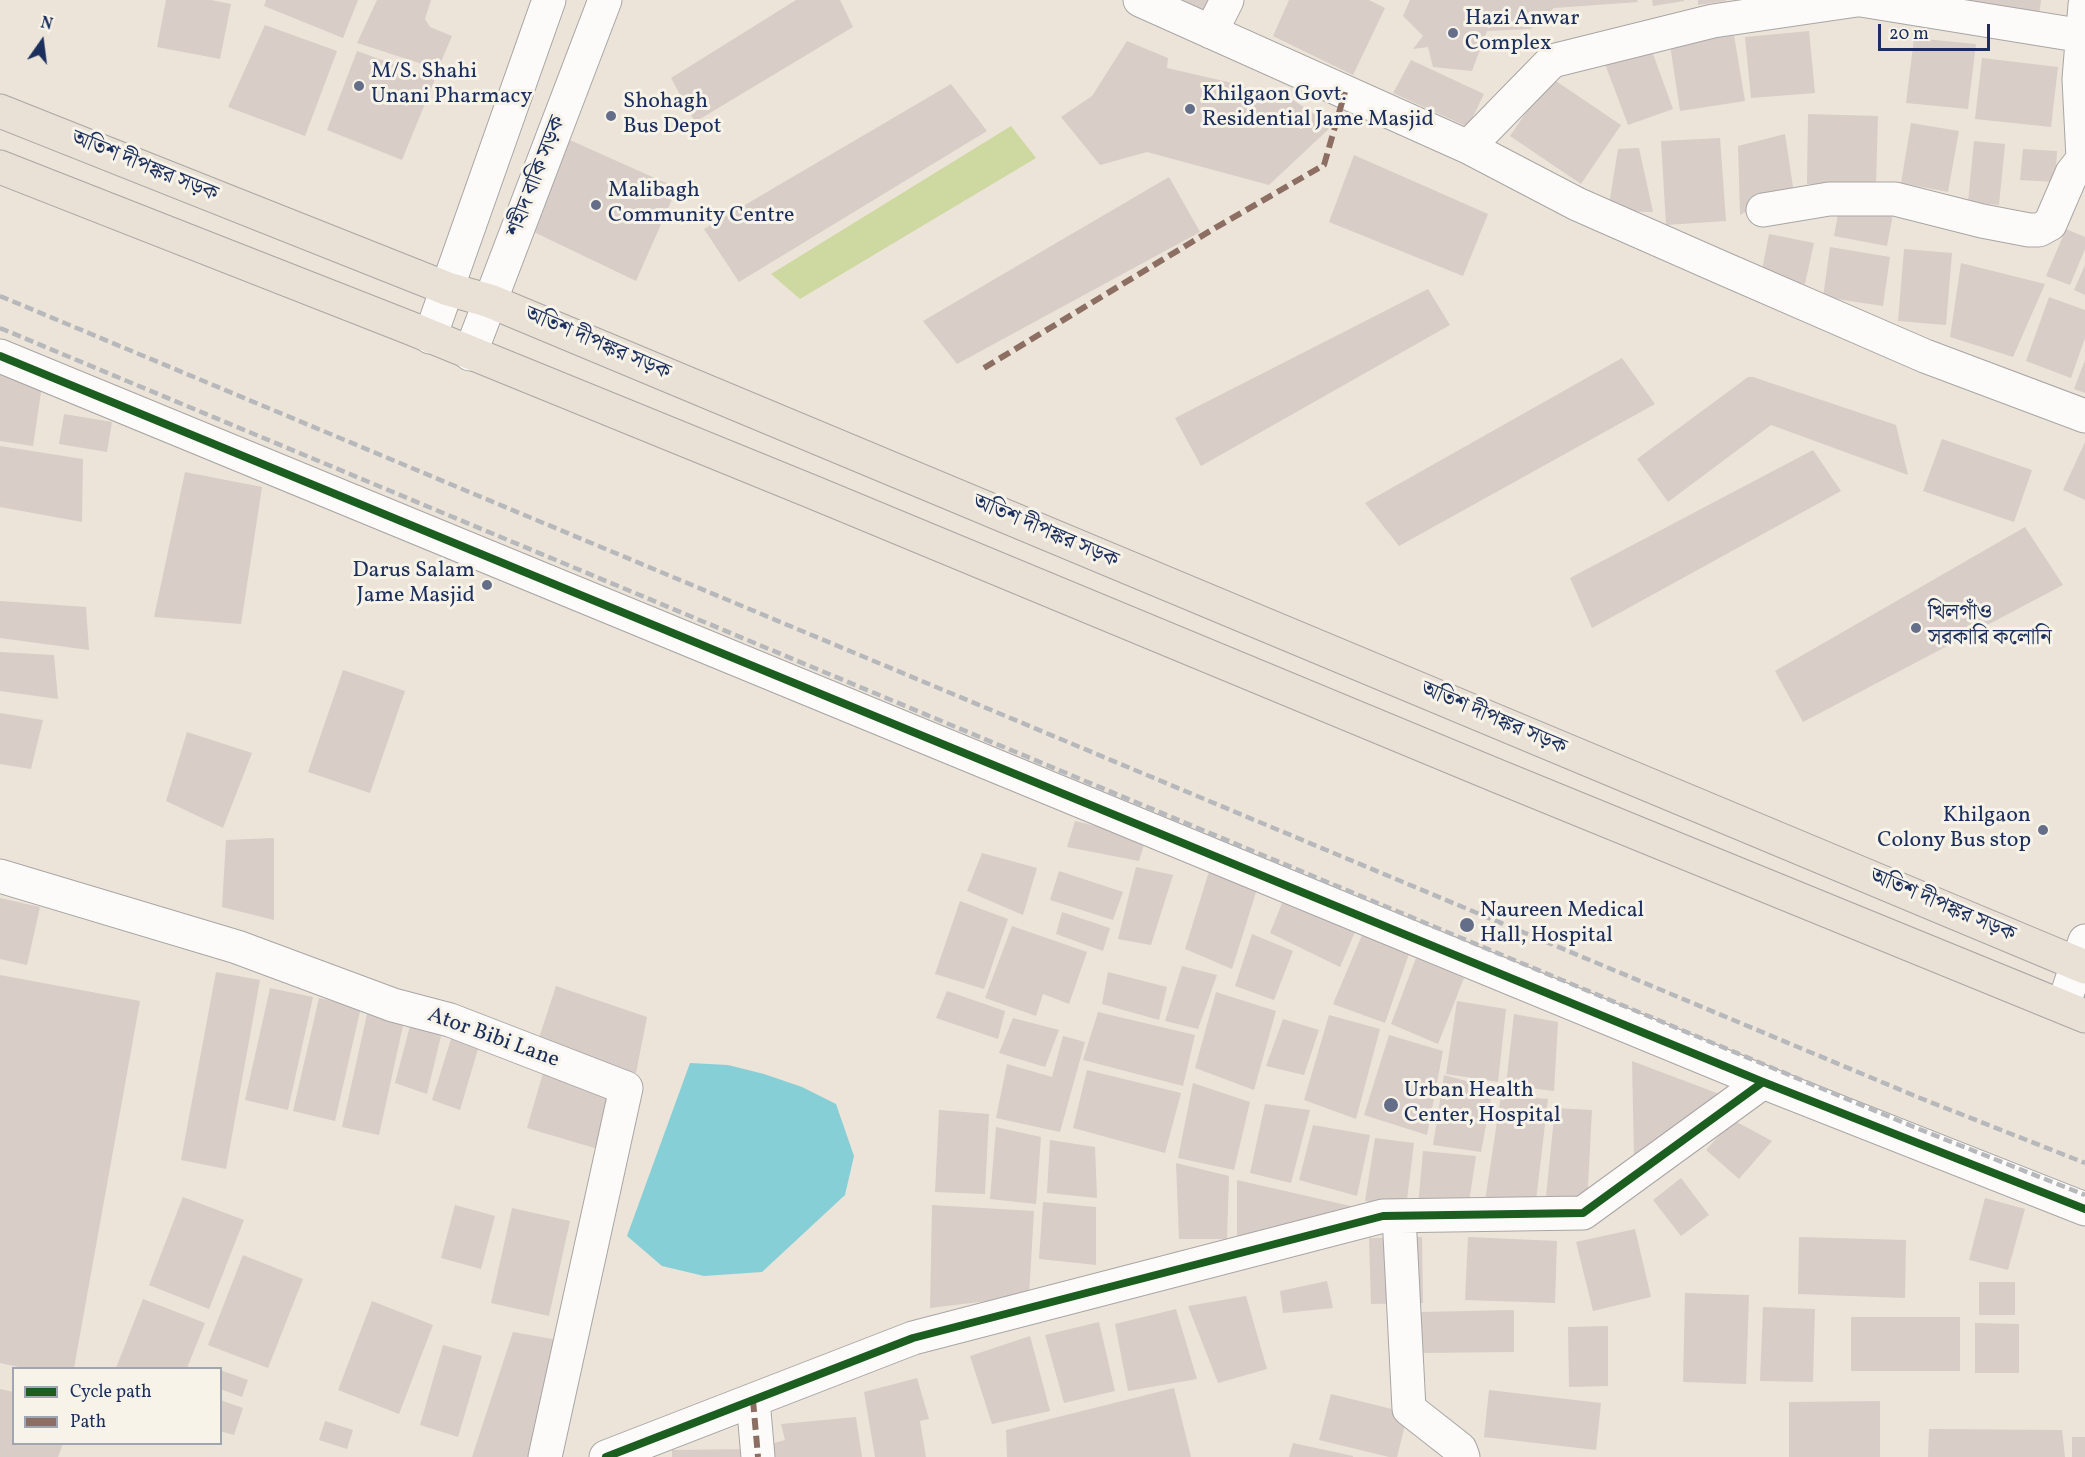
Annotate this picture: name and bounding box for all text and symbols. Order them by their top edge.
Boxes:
place label: Hazi Anwar Complex [1465,7,1580,58]
north arrow [12,12,72,72]
text: N [38,12,55,37]
scale bar [1881,12,1994,50]
text: 20 m [1889,22,1929,47]
marker: Hazi Anwar Complex [1446,26,1460,40]
place label: M/S. Shahi Unani Pharmacy [371,60,532,112]
marker: M/S. Shahi Unani Pharmacy [352,79,366,93]
place label: Khilgaon Govt. Residential Jame Masjid [1202,83,1434,134]
place label: Shohagh Bus Depot [623,90,721,142]
marker: Khilgaon Govt. Residential Jame Masjid [1183,102,1197,116]
marker: Shohagh Bus Depot [604,109,618,123]
street label: শহীদ বাকি সড়ক [503,113,573,241]
street label: অতিশ দীপঙ্কর সড়ক [67,127,221,209]
place label: Malibagh Community Centre [608,179,794,230]
marker: Malibagh Community Centre [589,198,603,212]
street label: অতিশ দীপঙ্কর সড়ক [520,302,674,388]
street label: অতিশ দীপঙ্কর সড়ক [968,490,1122,576]
place label: Darus Salam Jame Masjid [352,559,475,610]
marker: Darus Salam Jame Masjid [480,578,494,592]
place label: খিলগাঁও সরকারি কলোনি [1928,602,2052,654]
marker: খিলগাঁও সরকারি কলোনি [1909,621,1923,635]
street label: অতিশ দীপঙ্কর সড়ক [1416,677,1570,763]
place label: Khilgaon Colony Bus stop [1877,804,2031,855]
marker: Khilgaon Colony Bus stop [2036,823,2050,837]
street label: অতিশ দীপঙ্কর সড়ক [1865,864,2019,950]
place label: Naureen Medical Hall, Hospital [1480,899,1644,950]
marker: Naureen Medical Hall, Hospital [1458,916,1476,934]
street label: Ator Bibi Lane [424,1003,562,1075]
place label: Urban Health Center, Hospital [1404,1079,1560,1130]
marker: Urban Health Center, Hospital [1382,1096,1400,1114]
legend [12,1367,222,1445]
text: Cycle path [70,1380,152,1405]
text: Path [70,1410,106,1435]

